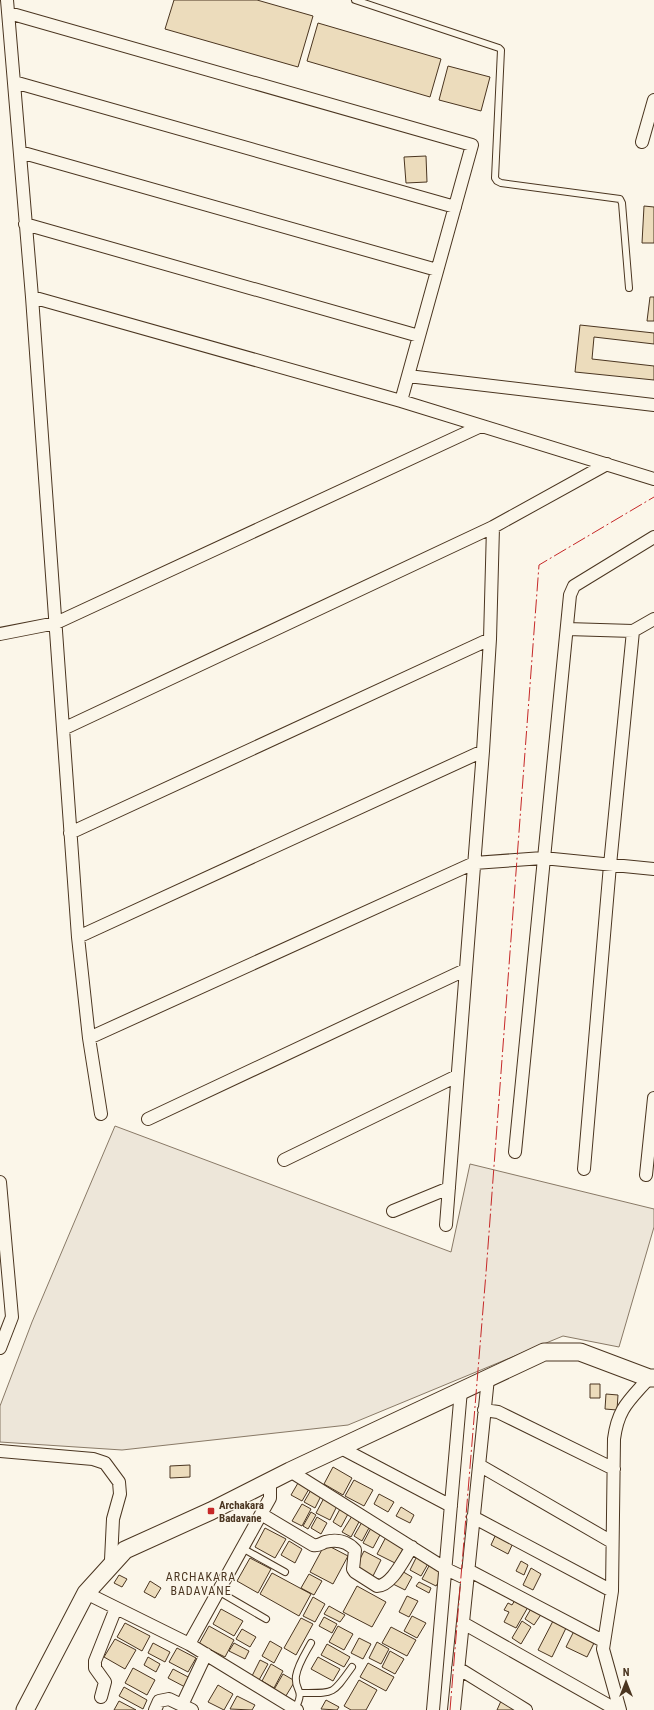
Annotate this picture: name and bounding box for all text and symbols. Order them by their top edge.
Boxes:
place label: Archakara Badavane [219,1499,264,1525]
marker: Archakara Badavane [206,1506,216,1516]
district label: ARCHAKARA BADAVANE [166,1570,236,1598]
north arrow [606,1662,646,1702]
text: N [623,1666,630,1679]

